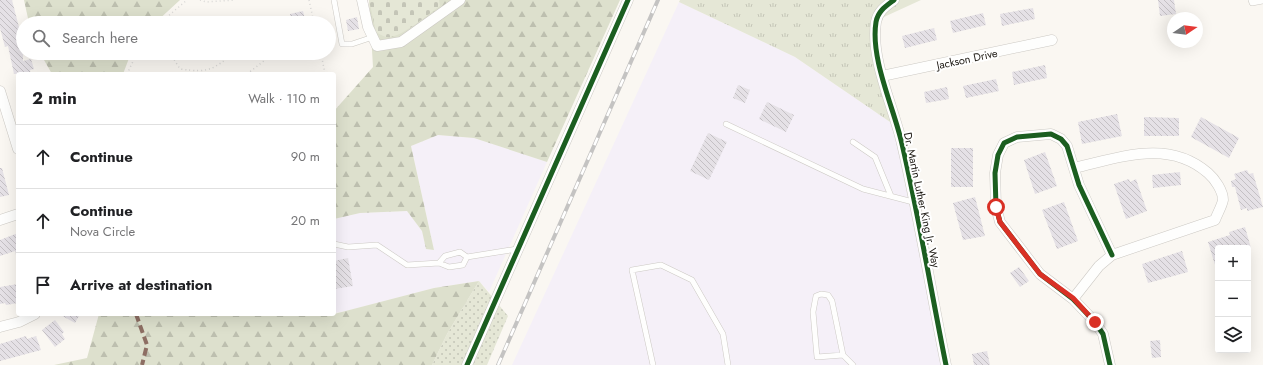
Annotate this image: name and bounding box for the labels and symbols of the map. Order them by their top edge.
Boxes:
north arrow [1167,12,1203,48]
street label: Jackson Drive [933,45,999,74]
street label: Dr. Martin Luther King Jr. Way [900,131,944,269]
route start [987,198,1005,216]
route end [1086,313,1104,331]

